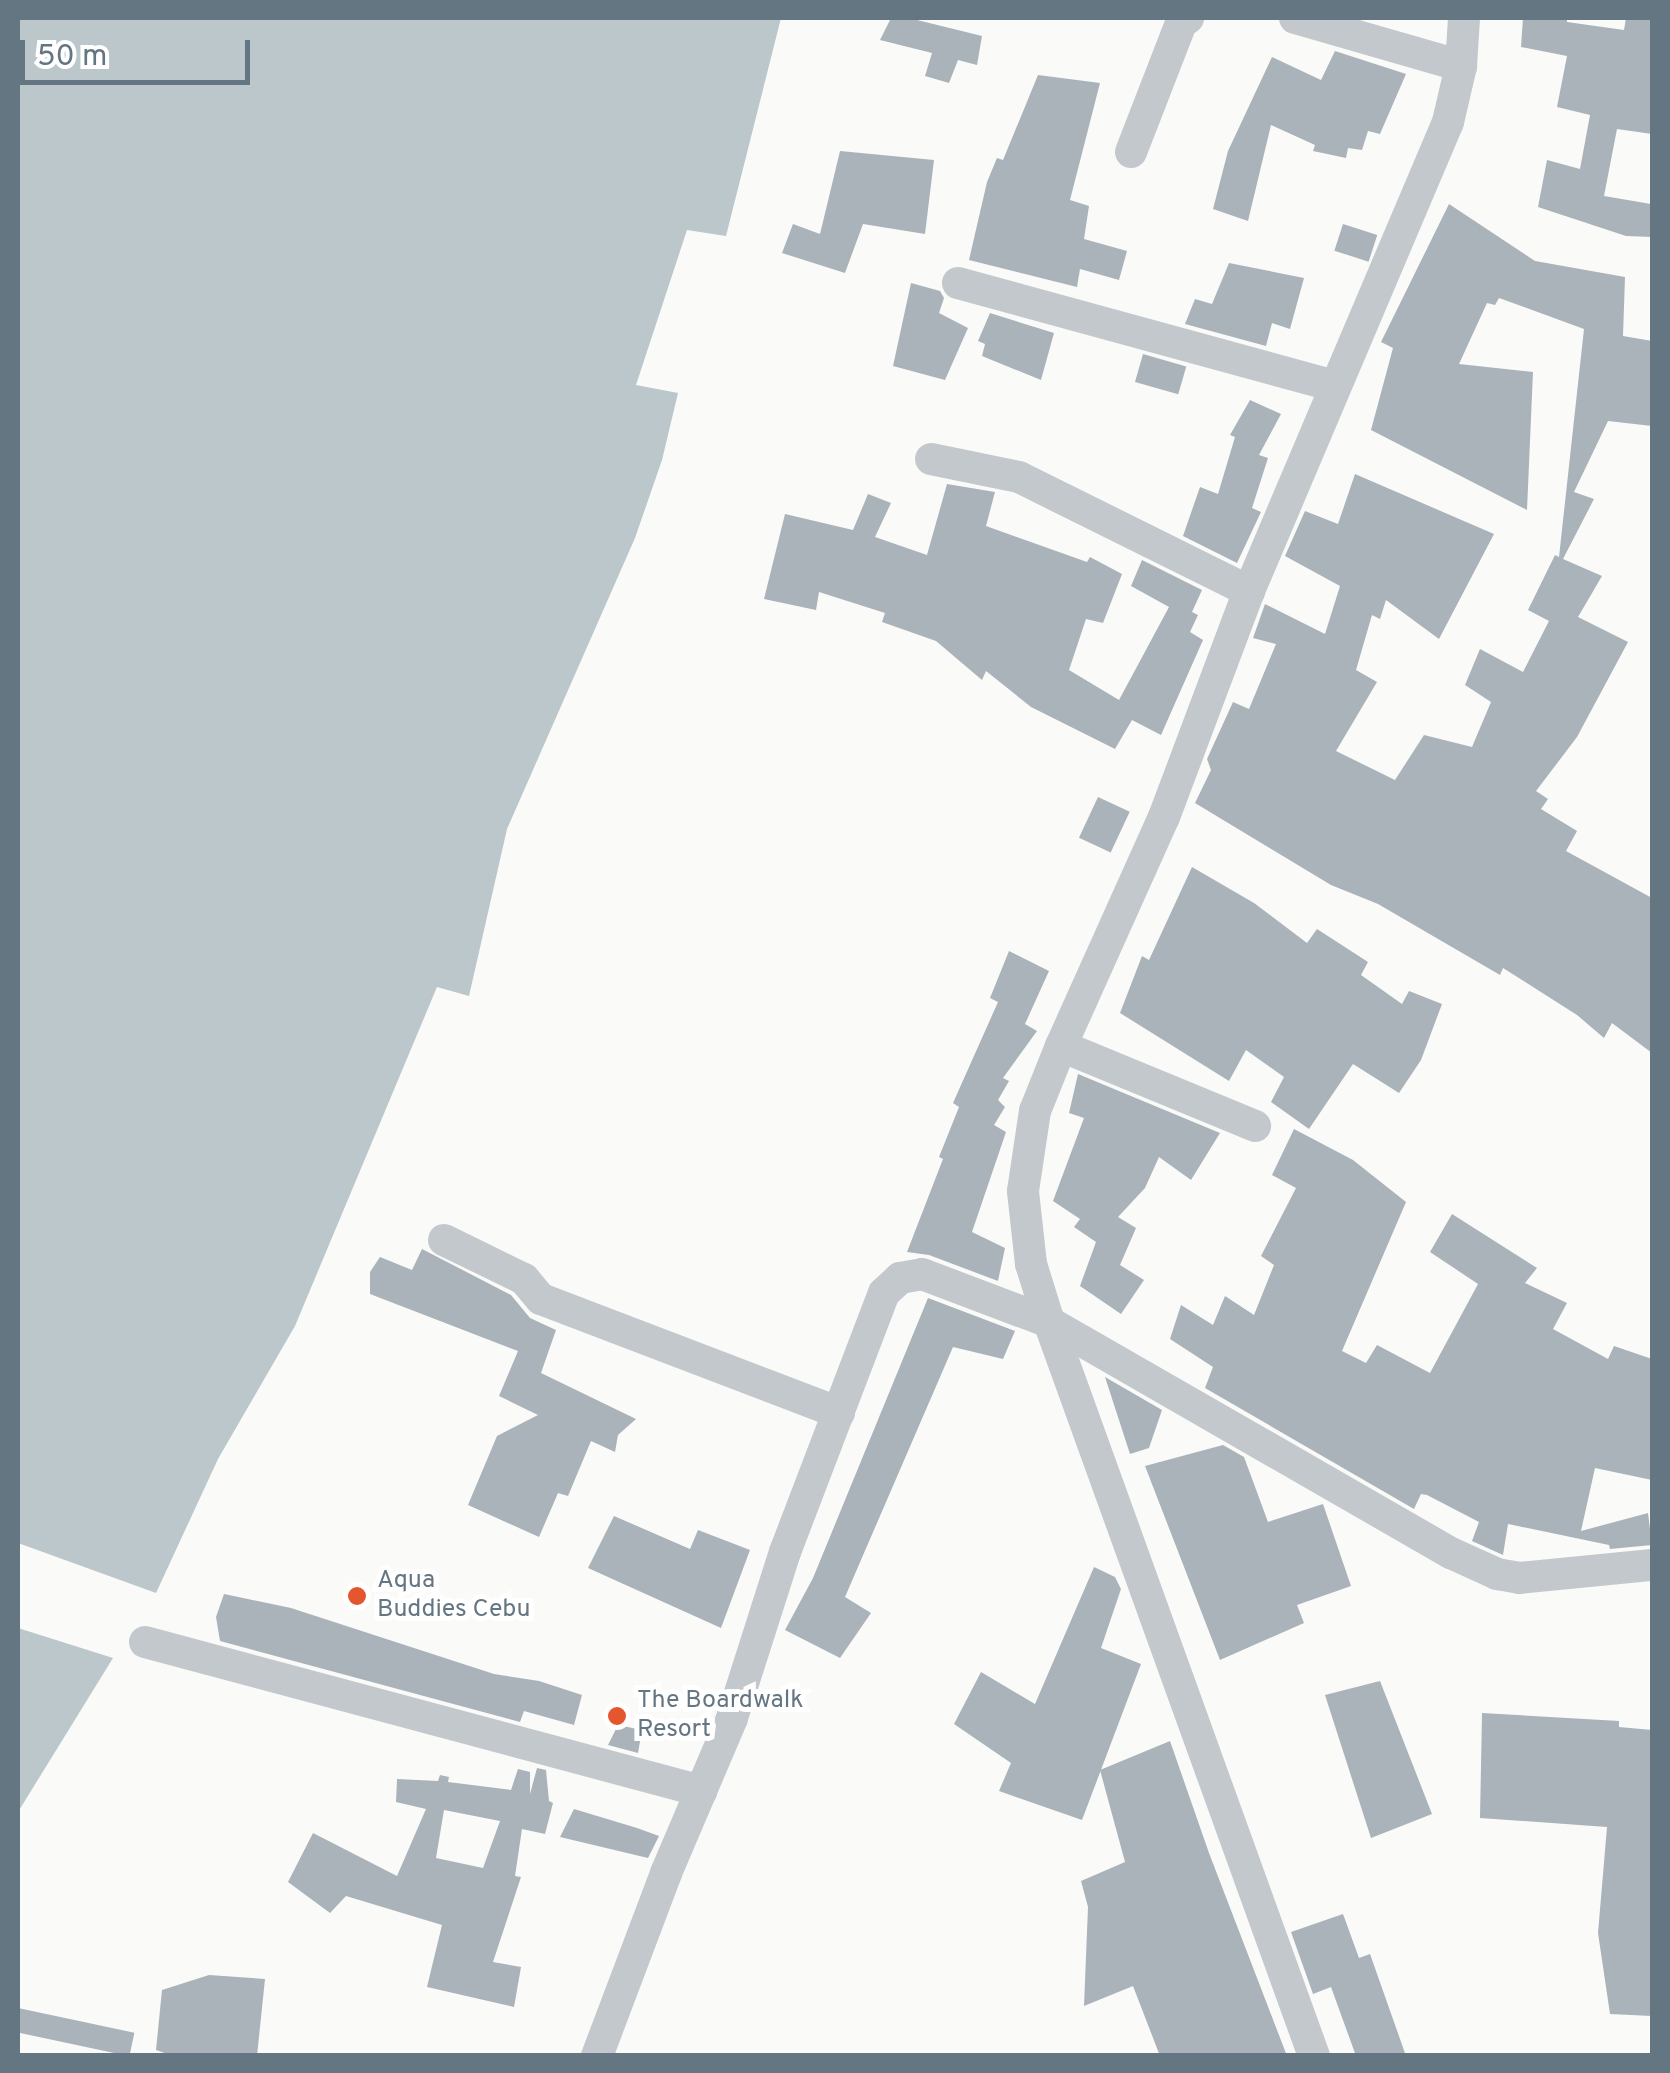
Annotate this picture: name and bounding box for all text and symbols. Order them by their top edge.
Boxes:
scale bar [25,20,255,82]
text: 50 m [37,39,107,76]
place label: Aqua Buddies Cebu [377,1567,530,1626]
marker: Aqua Buddies Cebu [346,1585,368,1607]
place label: The Boardwalk Resort [637,1687,803,1746]
marker: The Boardwalk Resort [606,1705,628,1727]

